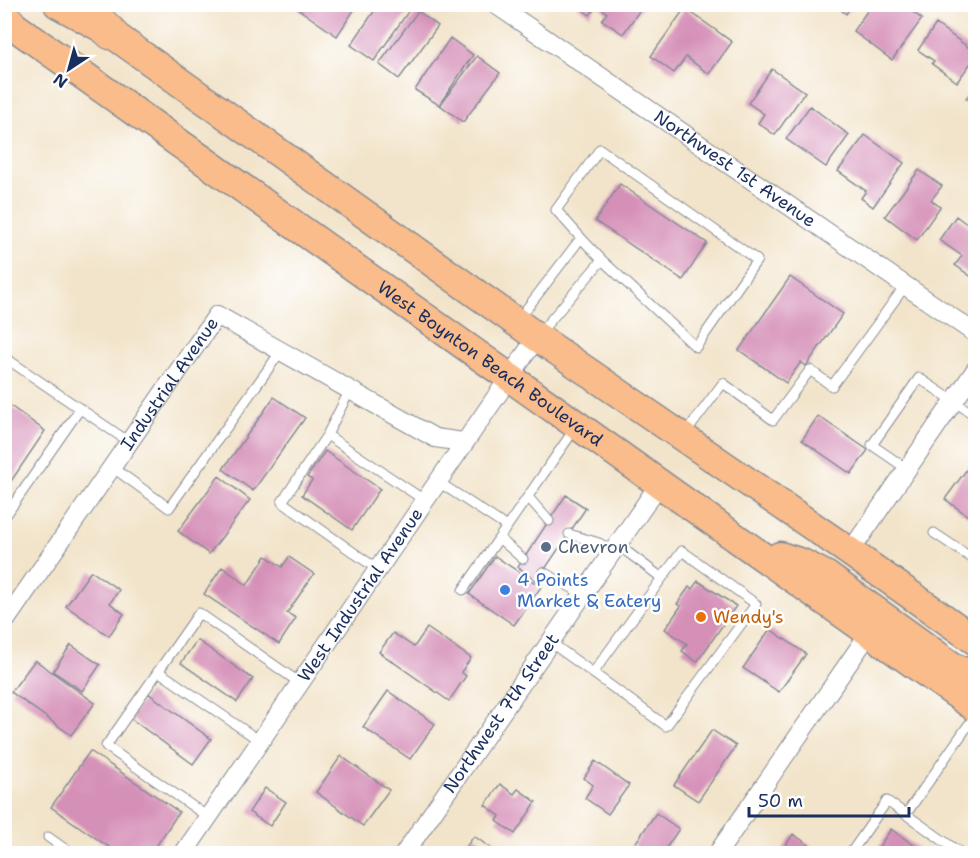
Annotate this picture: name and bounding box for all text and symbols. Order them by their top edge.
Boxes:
north arrow [39,39,99,99]
text: N [49,69,72,93]
street label: Northwest 1st Avenue [649,105,821,233]
street label: West Boynton Beach Boulevard [373,275,608,452]
street label: Industrial Avenue [115,312,224,455]
street label: West Industrial Avenue [292,503,429,687]
place label: Chevron [558,535,629,559]
marker: Chevron [539,540,553,554]
place label: 4 Points Market & Eatery [517,568,661,613]
marker: 4 Points Market & Eatery [498,583,512,597]
place label: Wendy's [713,605,784,629]
marker: Wendy's [694,610,708,624]
street label: Northwest 7th Street [438,629,565,798]
scale bar [749,780,910,818]
text: 50 m [758,789,803,813]

